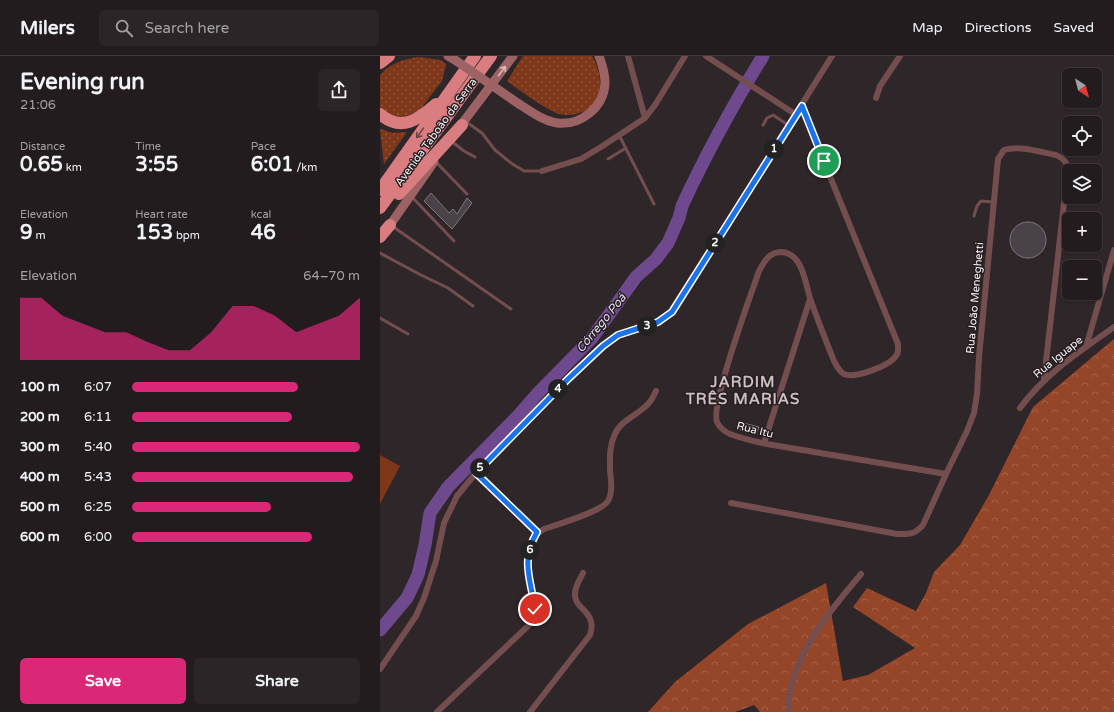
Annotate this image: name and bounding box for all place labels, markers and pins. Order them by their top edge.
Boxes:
pin: 1 [764,139,784,159]
pin [807,144,841,178]
pin: 2 [705,233,725,253]
pin: 3 [637,316,657,336]
pin: 4 [548,379,568,399]
pin: 5 [470,458,490,478]
pin: 6 [520,540,540,560]
pin [518,592,552,626]

